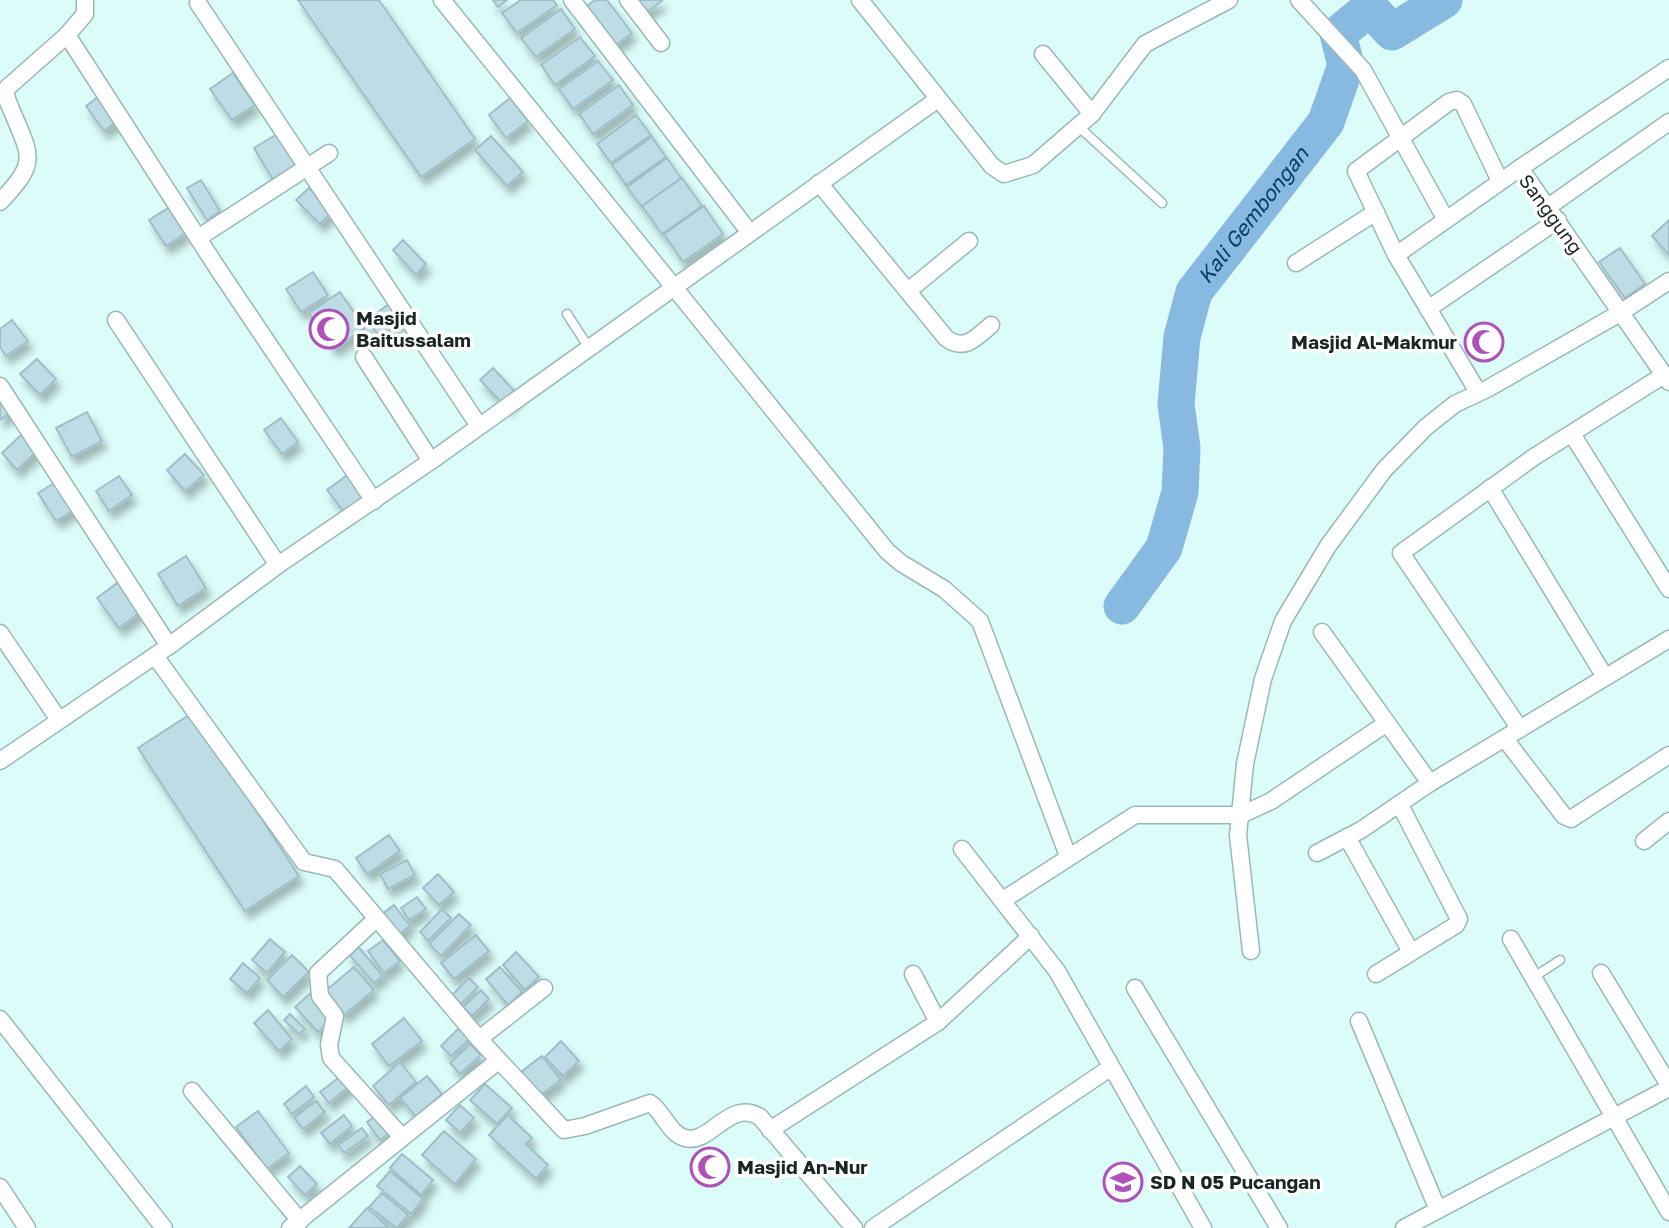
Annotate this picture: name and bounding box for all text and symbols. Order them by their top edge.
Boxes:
water label: Kali Gembongan [1192,141,1314,288]
street label: Sanggung [1515,169,1588,258]
place label: Masjid Baitussalam [356,306,471,351]
mosque icon: Masjid Baitussalam [308,308,350,350]
mosque icon: Masjid Al-Makmur [1463,321,1505,363]
place label: Masjid Al-Makmur [1291,330,1458,353]
mosque icon: Masjid An-Nur [689,1146,731,1188]
place label: Masjid An-Nur [737,1155,868,1178]
school or university icon: SD N 05 Pucangan [1102,1161,1144,1203]
place label: SD N 05 Pucangan [1150,1170,1321,1193]

